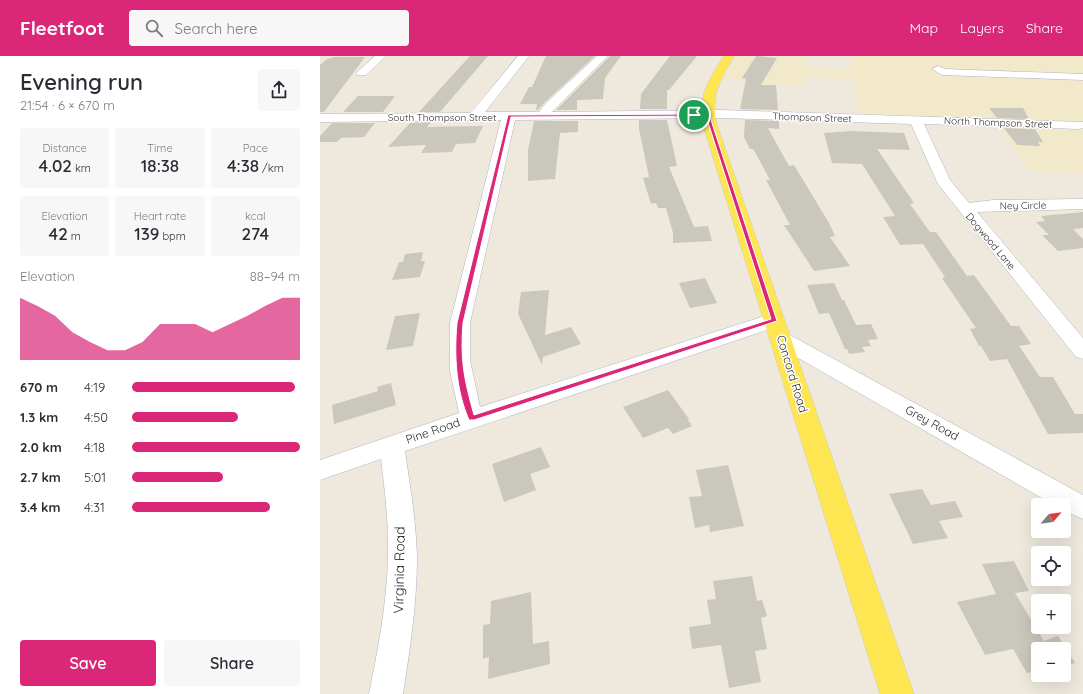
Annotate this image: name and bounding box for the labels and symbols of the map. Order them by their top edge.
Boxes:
pin [677,98,711,132]
street label: Thompson Street [772,110,853,125]
street label: South Thompson Street [388,111,497,124]
street label: North Thompson Street [944,114,1053,131]
street label: Ney Circle [1000,199,1047,212]
street label: Dogwood Lane [963,210,1019,273]
street label: Concord Road [774,333,811,414]
street label: Grey Road [903,402,962,443]
street label: Pine Road [404,414,462,447]
north arrow [1031,498,1071,538]
street label: Virginia Road [389,526,409,614]

